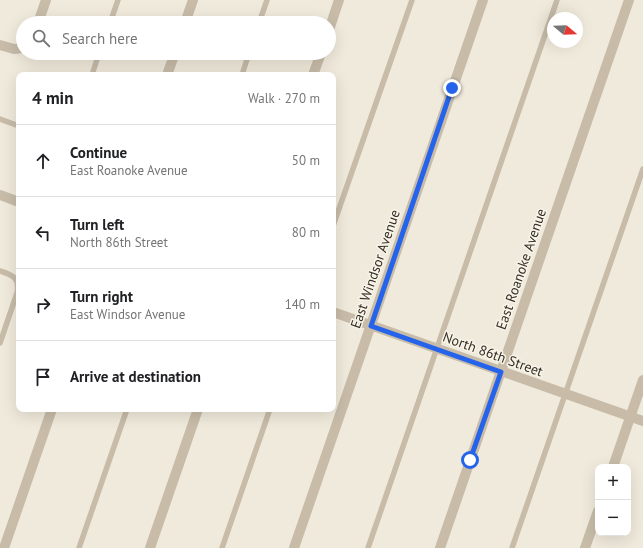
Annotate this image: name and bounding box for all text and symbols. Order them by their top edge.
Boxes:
north arrow [547,12,583,48]
search box [16,16,336,60]
icon: search [30,27,52,49]
text: Search here [62,29,138,48]
route end [443,79,461,97]
text: 4 min [32,87,73,109]
text: Walk · 270 m [248,90,320,107]
text: Continue [70,143,127,162]
icon: ahead [32,150,54,172]
text: 50 m [292,152,320,169]
text: East Roanoke Avenue [70,162,188,179]
street label: East Roanoke Avenue [492,206,550,332]
street label: East Windsor Avenue [346,207,404,331]
text: Turn left [70,215,124,234]
icon: left [32,222,54,244]
text: 80 m [292,224,320,241]
text: North 86th Street [70,234,168,251]
text: Turn right [70,287,133,306]
icon: right [32,294,54,316]
text: 140 m [285,296,320,313]
text: East Windsor Avenue [70,306,185,323]
street label: North 86th Street [440,328,546,381]
icon: arrive [32,366,54,388]
text: Arrive at destination [70,367,201,386]
route start [461,451,479,469]
map controls [595,464,631,536]
button: + [595,464,631,500]
button: − [595,500,631,536]

